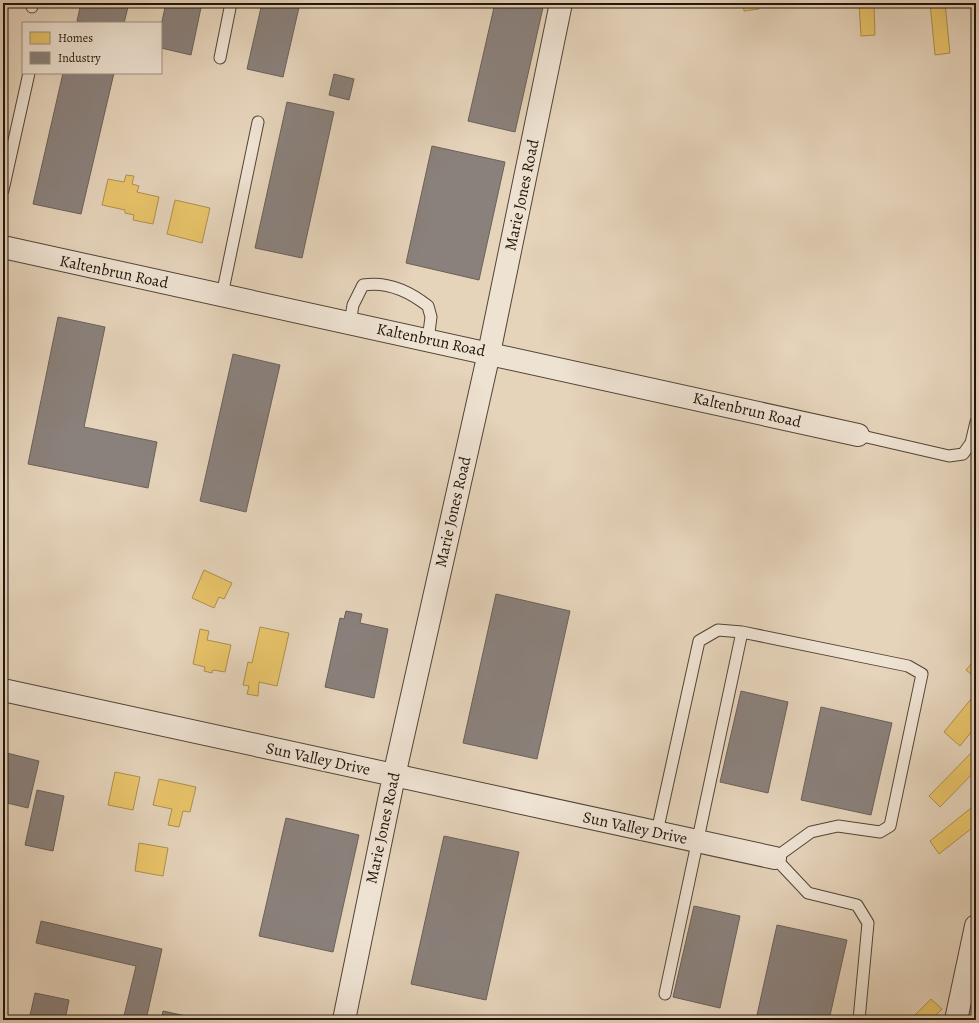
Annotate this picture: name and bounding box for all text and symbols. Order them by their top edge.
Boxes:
legend [22,22,162,74]
text: Homes [58,30,93,46]
text: Industry [58,50,101,66]
street label: Marie Jones Road [499,137,545,253]
street label: Kaltenbrun Road [58,250,171,294]
street label: Kaltenbrun Road [375,318,488,362]
street label: Kaltenbrun Road [691,387,804,433]
street label: Marie Jones Road [430,454,477,570]
street label: Sun Valley Drive [264,737,372,781]
street label: Marie Jones Road [360,770,406,886]
street label: Sun Valley Drive [581,806,689,850]

